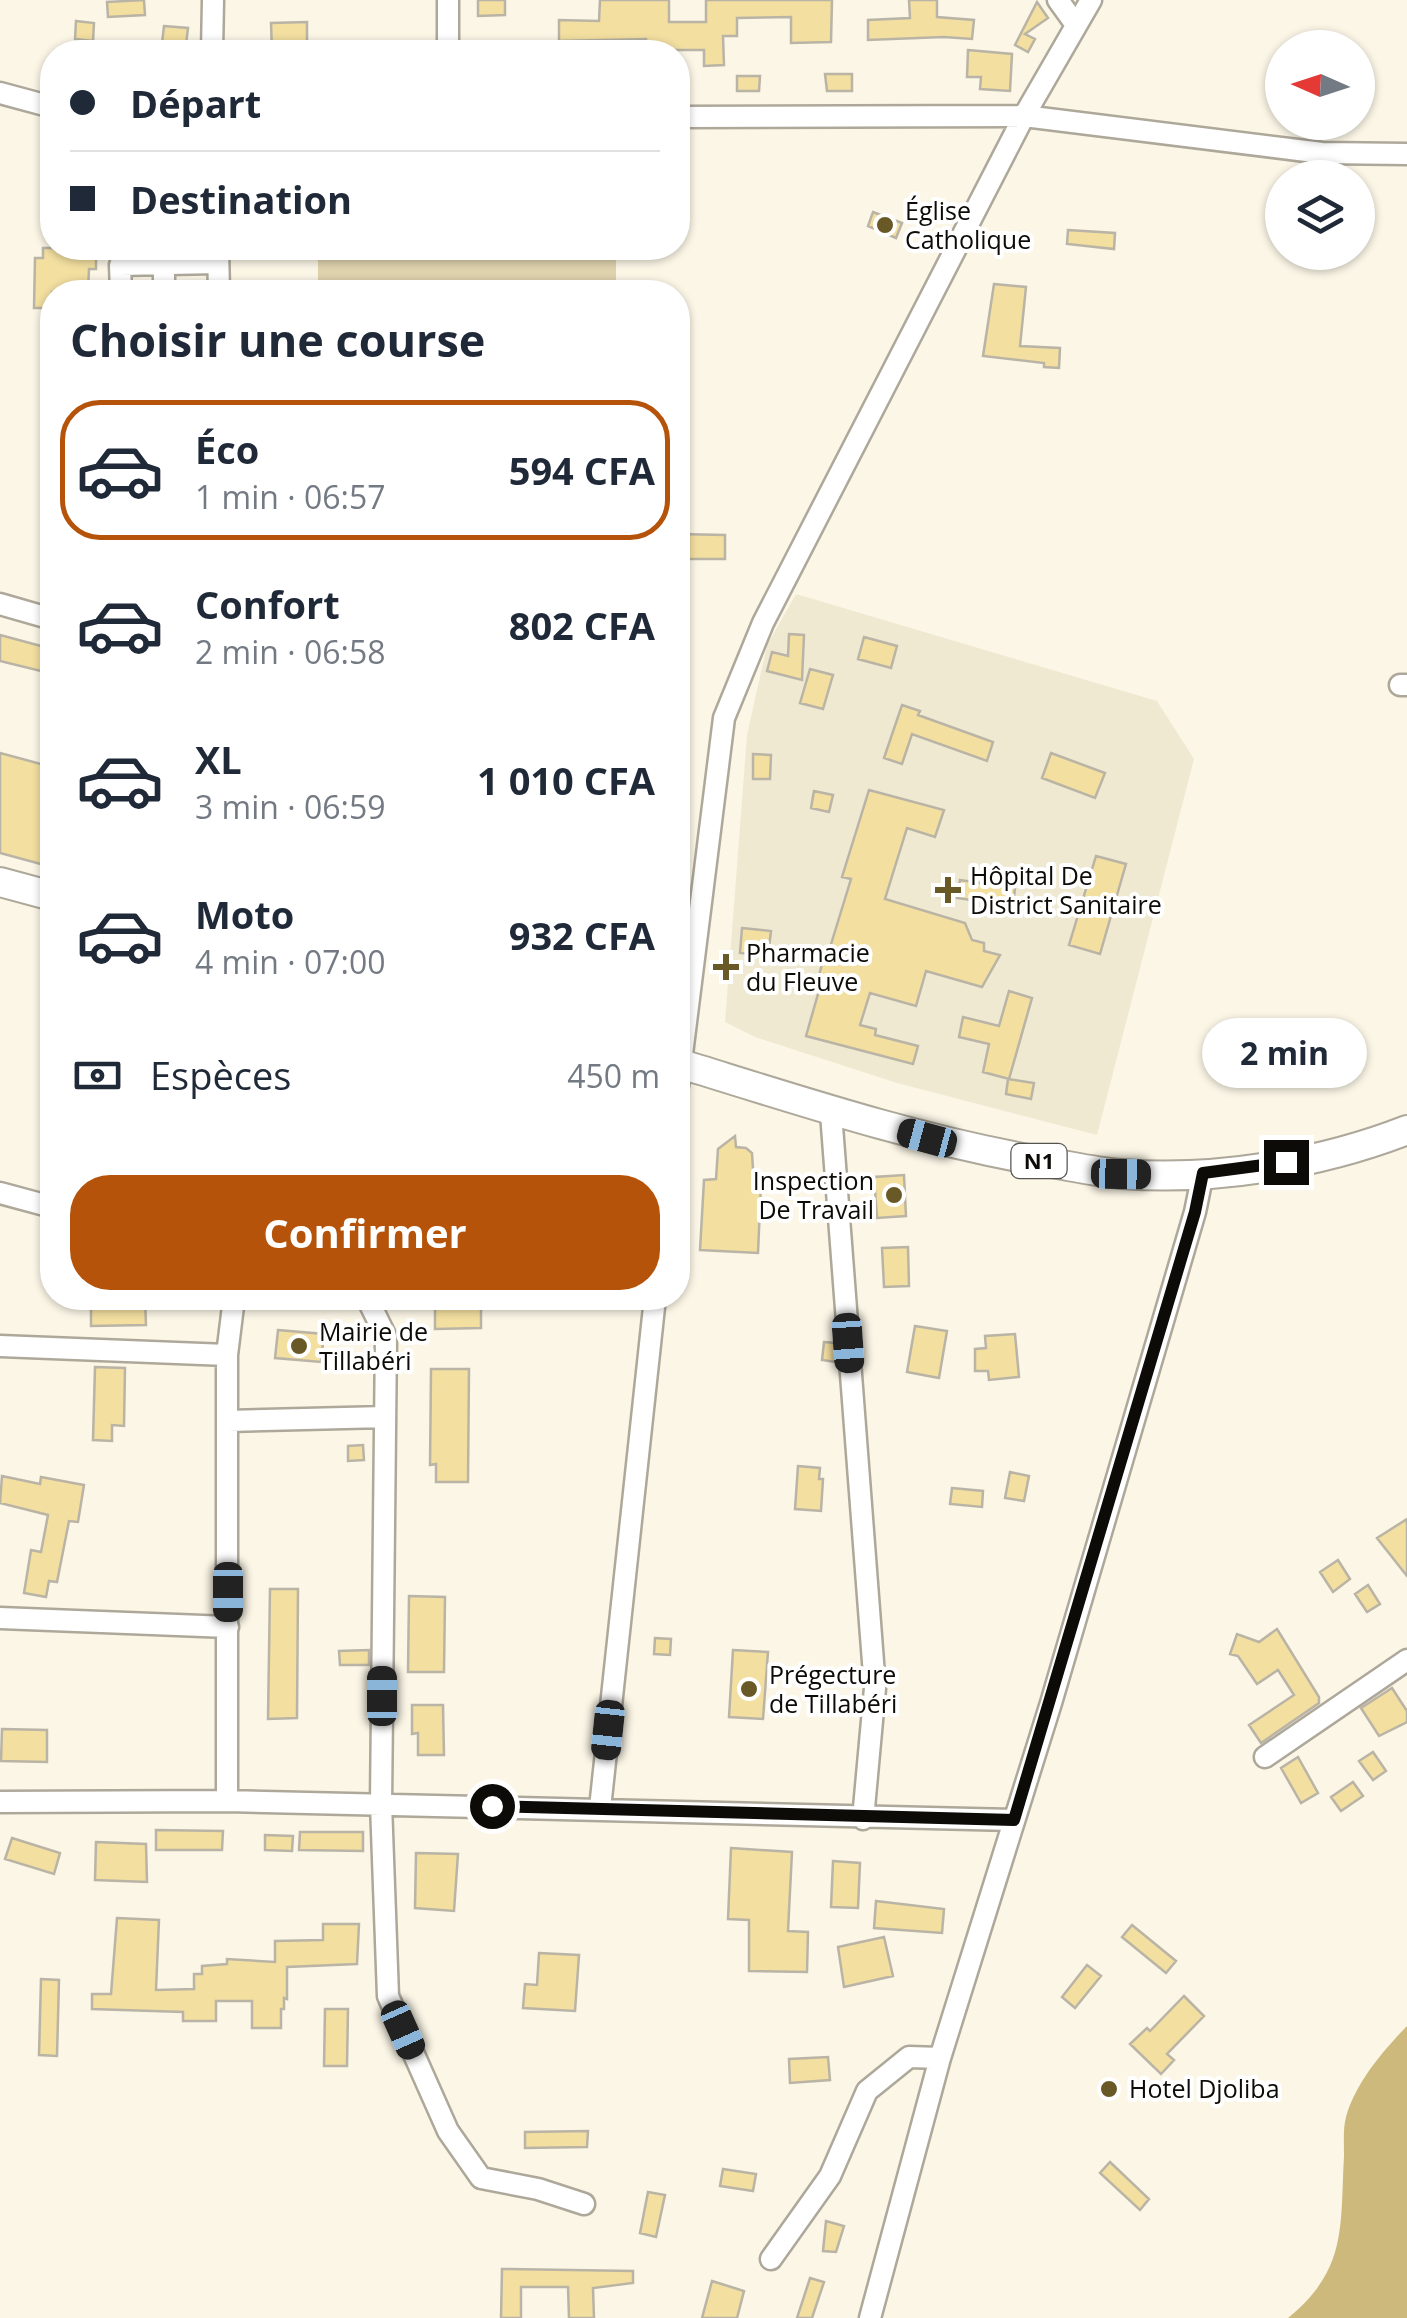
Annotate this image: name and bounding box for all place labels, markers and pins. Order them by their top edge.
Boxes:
place label: Église Catholique [905,193,1031,256]
marker: Église Catholique [874,214,896,236]
place label: Hôpital De District Sanitaire [970,858,1162,921]
marker: Hôpital De District Sanitaire [935,877,961,903]
place label: Pharmacie du Fleuve [746,935,870,998]
marker: Pharmacie du Fleuve [715,956,737,978]
place label: Inspection De Travail [753,1163,874,1226]
marker: Inspection De Travail [883,1184,905,1206]
place label: Mairie de Tillabéri [319,1314,428,1377]
marker: Mairie de Tillabéri [288,1335,310,1357]
place label: Prégecture de Tillabéri [769,1657,897,1720]
marker: Prégecture de Tillabéri [738,1678,760,1700]
place label: Hotel Djoliba [1129,2071,1280,2105]
marker: Hotel Djoliba [1098,2078,1120,2100]

